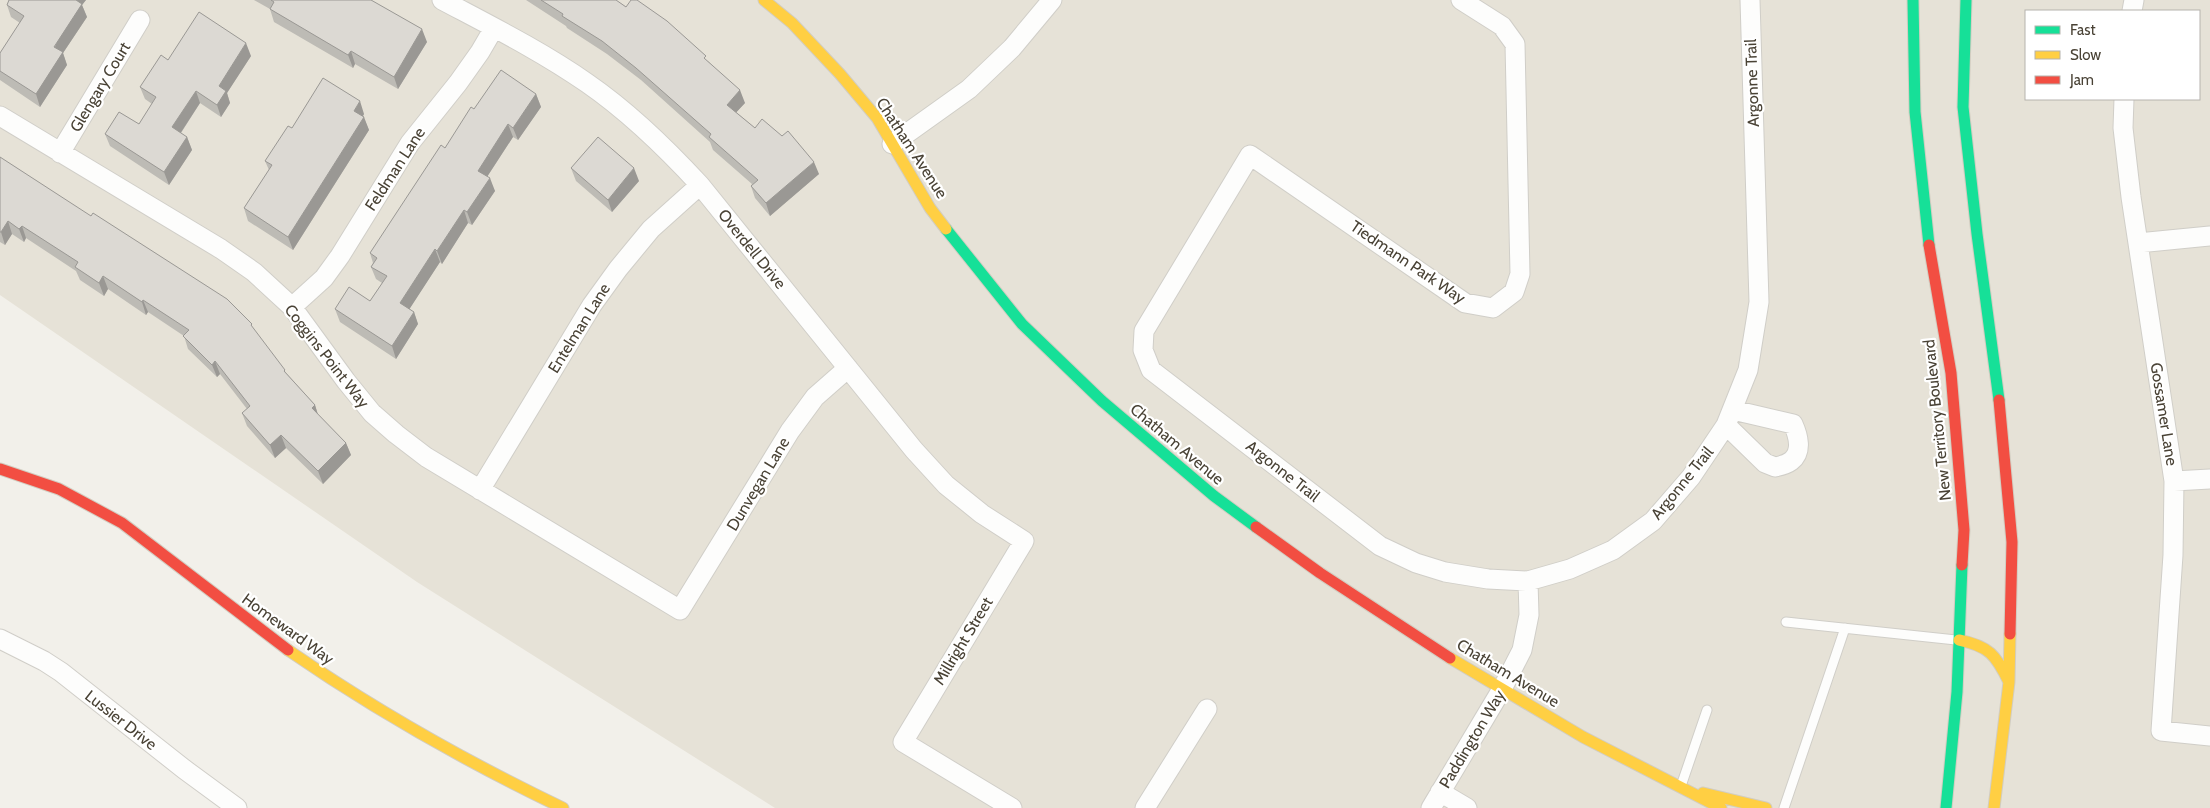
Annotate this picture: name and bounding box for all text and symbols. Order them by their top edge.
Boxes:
legend [2025,10,2200,100]
text: Fast [2070,21,2095,39]
street label: Glengary Court [66,38,134,135]
street label: Argonne Trail [1741,38,1763,127]
text: Slow [2070,46,2101,64]
text: Jam [2069,71,2094,89]
street label: Chatham Avenue [872,94,952,202]
street label: Feldman Lane [361,124,429,214]
street label: Overdell Drive [714,205,790,293]
street label: Tiedmann Park Way [1347,217,1469,307]
street label: Entelman Lane [544,280,614,376]
street label: Coggins Point Way [281,300,373,412]
street label: New Territory Boulevard [1919,338,1955,502]
street label: Gossamer Lane [2146,361,2182,467]
street label: Chatham Avenue [1126,399,1228,489]
street label: Dunvegan Lane [723,434,793,534]
street label: Argonne Trail [1242,436,1324,506]
street label: Argonne Trail [1647,443,1717,523]
street label: Homeward Way [238,589,338,669]
street label: Millright Street [929,593,997,688]
street label: Chatham Avenue [1453,635,1563,711]
street label: Lussier Drive [81,686,161,754]
street label: Paddington Way [1435,686,1509,792]

